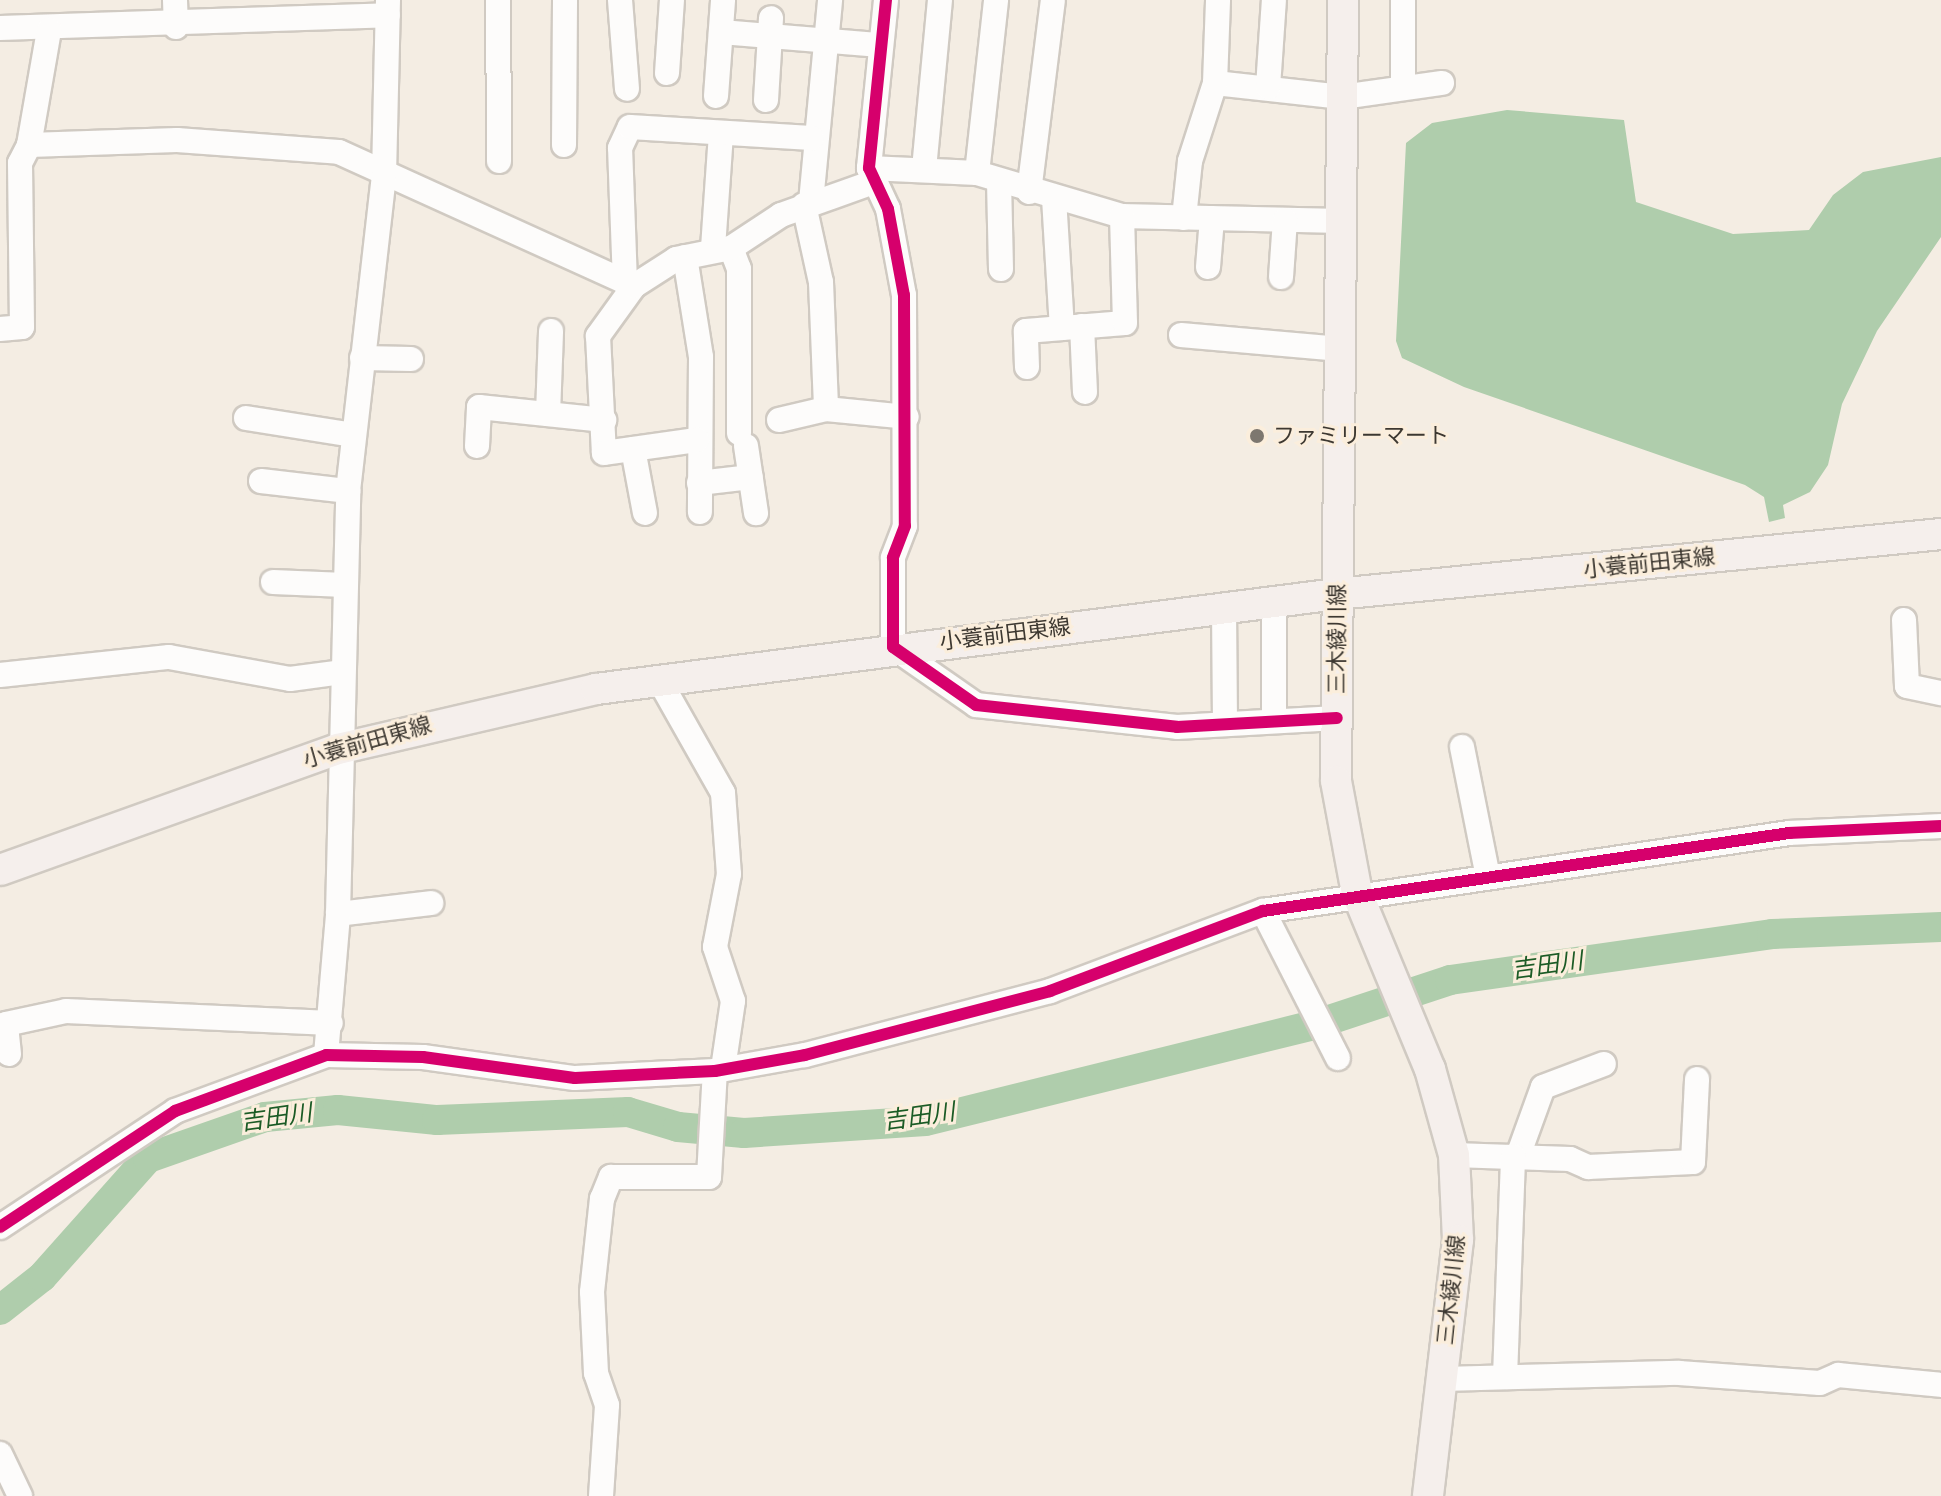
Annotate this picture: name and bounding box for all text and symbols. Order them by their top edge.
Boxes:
place label: ファミリーマート [1273,423,1449,449]
marker: ファミリーマート [1248,427,1266,445]
street label: 小蓑前田東線 [1582,543,1716,583]
street label: 三木綾川線 [1324,584,1350,694]
street label: 小蓑前田東線 [938,613,1072,655]
street label: 小蓑前田東線 [300,711,434,773]
water label: 吉田川 [1509,947,1585,985]
water label: 吉田川 [881,1098,957,1136]
water label: 吉田川 [238,1099,314,1137]
street label: 三木綾川線 [1432,1234,1470,1346]

